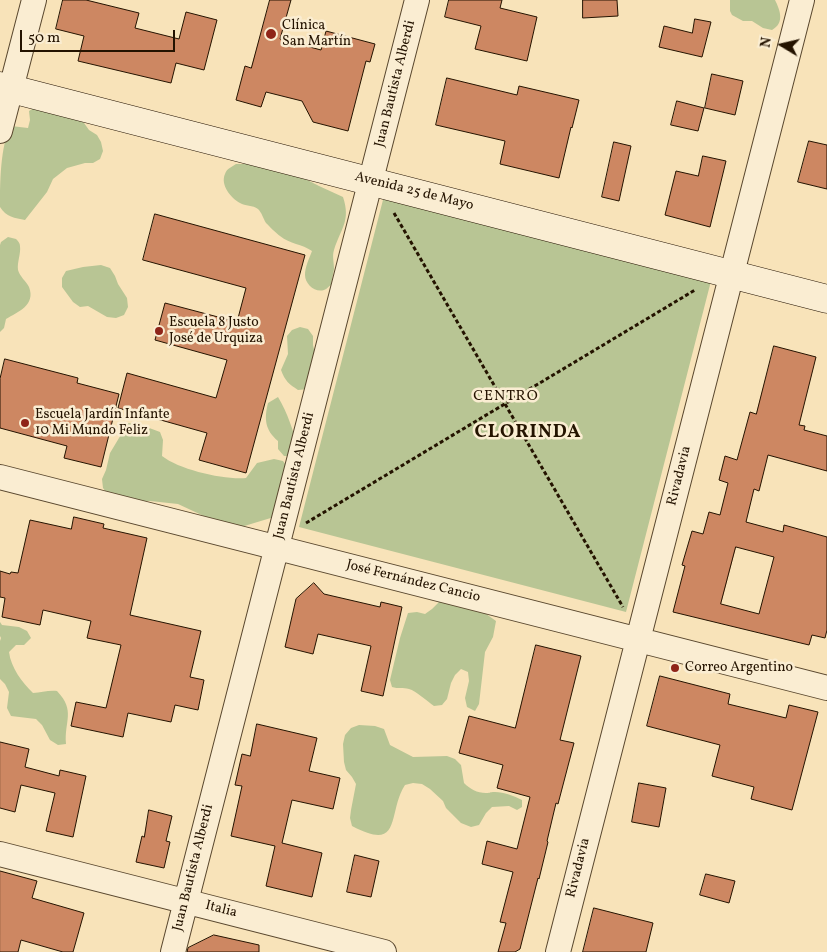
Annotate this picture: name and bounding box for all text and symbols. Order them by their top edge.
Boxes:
place label: Clínica San Martín [282,18,351,50]
street label: Juan Bautista Alberdi [372,19,420,149]
scale bar [22,20,178,52]
north arrow [757,20,807,70]
marker: Clínica San Martín [264,27,278,41]
text: 50 m [28,28,60,49]
text: N [757,36,777,49]
street label: Avenida 25 de Mayo [353,169,475,215]
place label: Escuela 8 Justo José de Urquiza [169,315,263,348]
marker: Escuela 8 Justo José de Urquiza [153,325,165,337]
district label: CENTRO [472,388,540,406]
place label: Escuela Jardín Infante 10 Mi Mundo Feliz [35,407,170,440]
street label: Juan Bautista Alberdi [271,411,319,541]
marker: Escuela Jardín Infante 10 Mi Mundo Feliz [19,417,31,429]
district label: CLORINDA [473,423,583,445]
street label: Rivadavia [664,444,696,508]
street label: José Fernández Cancio [344,557,482,607]
place label: Correo Argentino [685,660,793,676]
marker: Correo Argentino [669,662,681,674]
street label: Juan Bautista Alberdi [170,803,218,933]
street label: Rivadavia [563,836,595,900]
street label: Italia [203,898,239,922]

